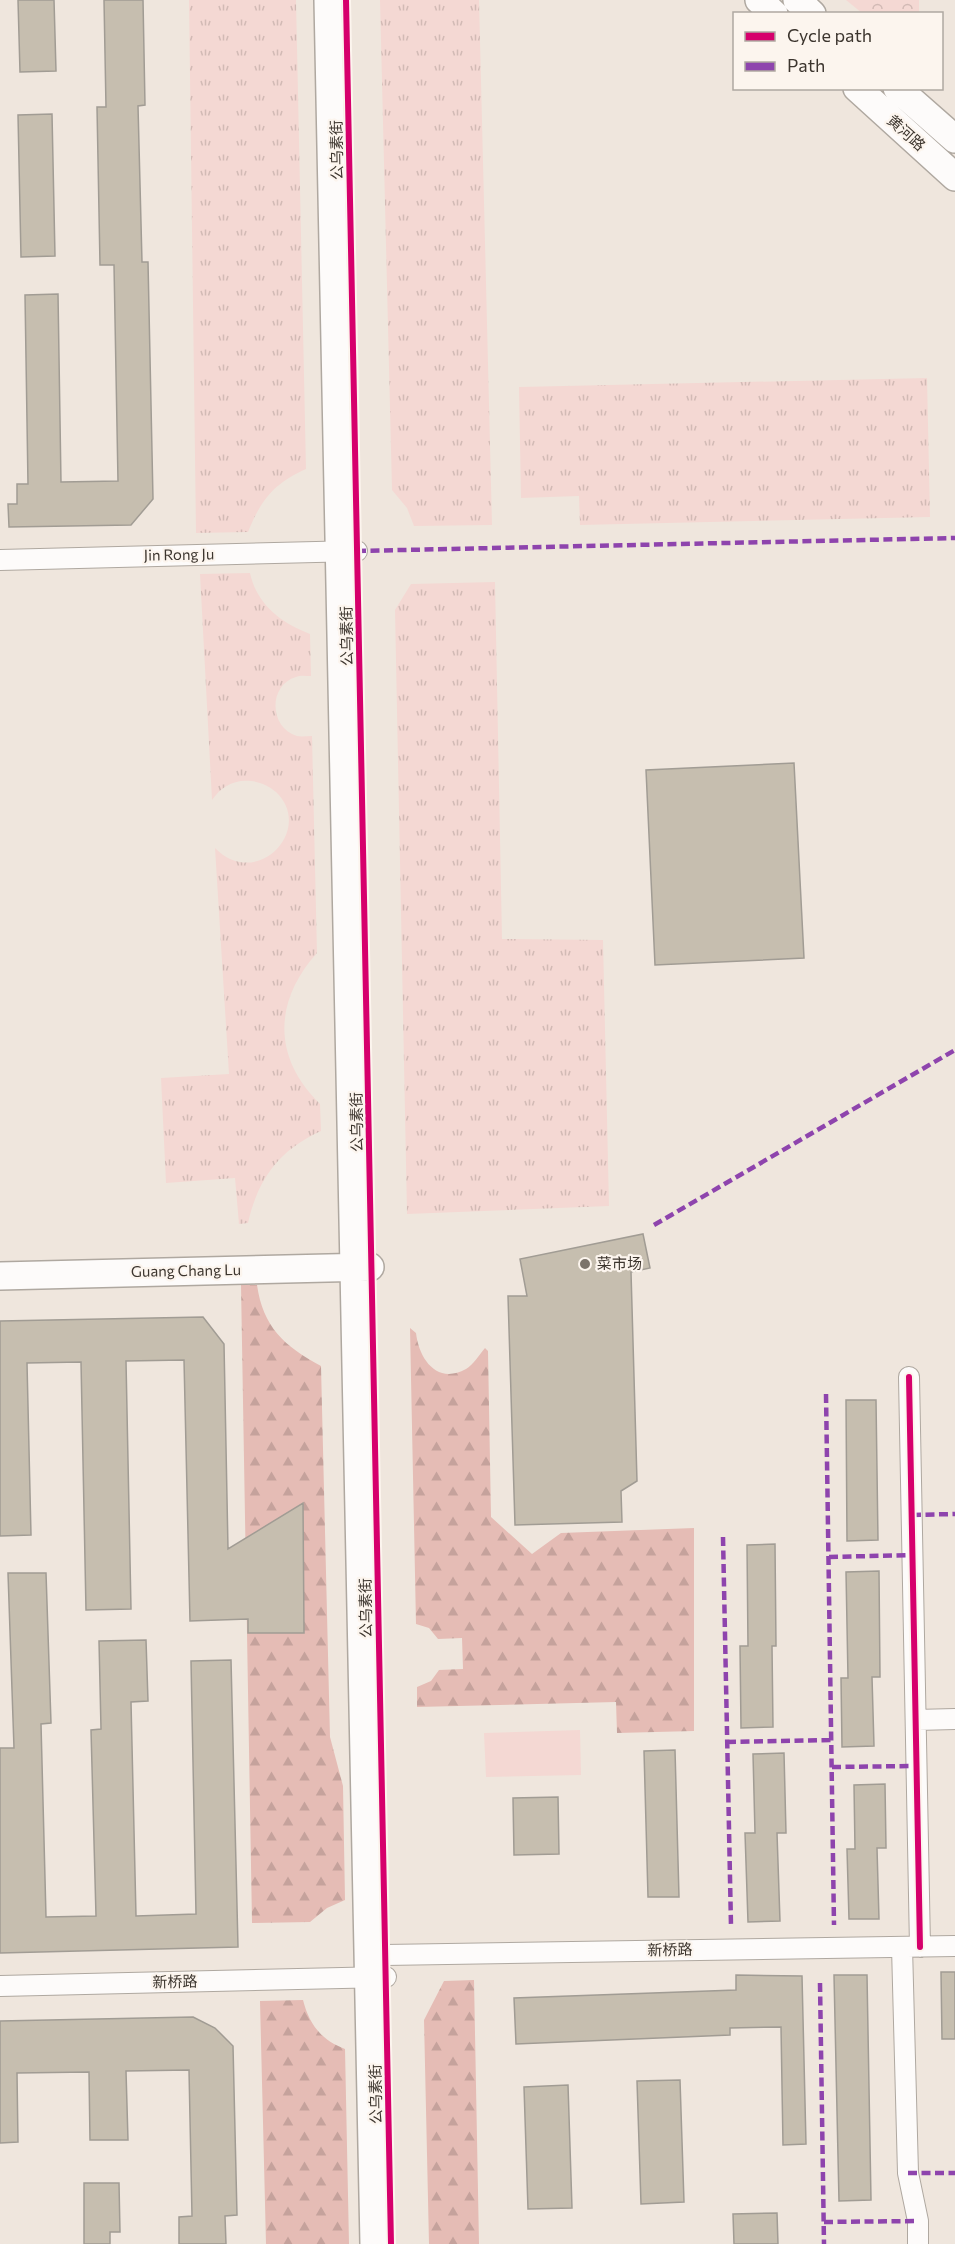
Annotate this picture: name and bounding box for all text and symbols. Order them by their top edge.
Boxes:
legend [733,12,943,90]
text: Cycle path [787,24,872,46]
text: Path [787,54,825,76]
street label: 黄河路 [884,111,929,154]
street label: 公乌素街 [326,120,346,180]
street label: Jin Rong Ju [144,544,214,564]
street label: 公乌素街 [336,606,356,666]
street label: 公乌素街 [346,1092,366,1152]
place label: 菜市场 [597,1254,642,1272]
marker: 菜市场 [578,1257,592,1271]
street label: Guang Chang Lu [131,1260,241,1280]
street label: 公乌素街 [355,1578,375,1638]
street label: 新桥路 [647,1940,693,1958]
street label: 新桥路 [152,1972,198,1990]
street label: 公乌素街 [365,2064,385,2124]

